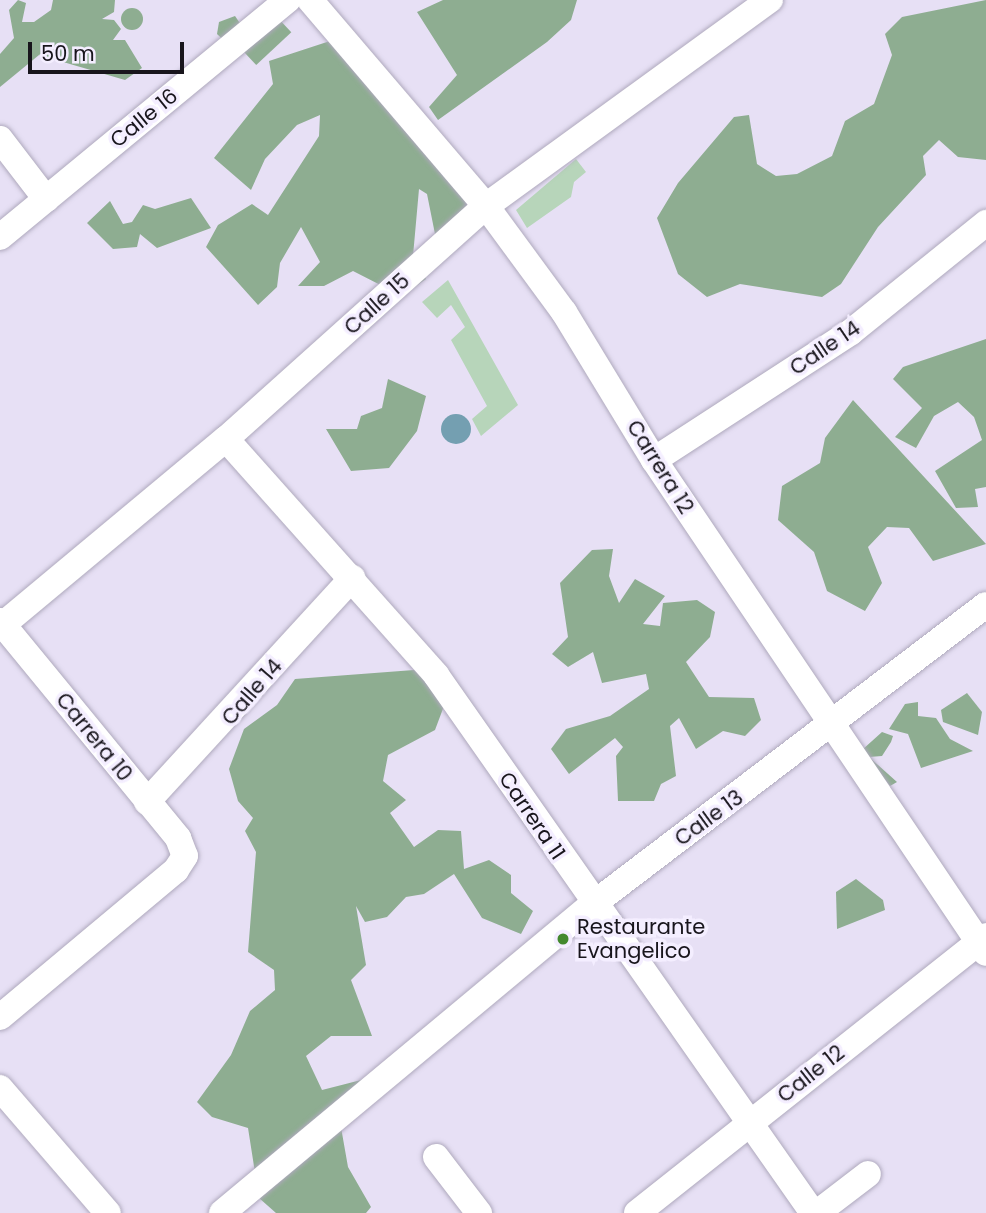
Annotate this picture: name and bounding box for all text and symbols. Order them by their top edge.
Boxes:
scale bar [32,28,187,72]
text: 50 m [41,39,95,68]
street label: Calle 16 [105,83,183,153]
street label: Calle 15 [339,268,415,340]
street label: Calle 14 [785,315,865,381]
street label: Carrera 12 [621,416,699,518]
street label: Calle 14 [216,654,288,730]
street label: Carrera 10 [51,688,137,786]
street label: Carrera 11 [494,767,570,865]
street label: Calle 13 [670,785,748,851]
place label: Restaurante Evangelico [577,914,705,964]
marker: Restaurante Evangelico [555,931,571,947]
street label: Calle 12 [772,1040,850,1108]

